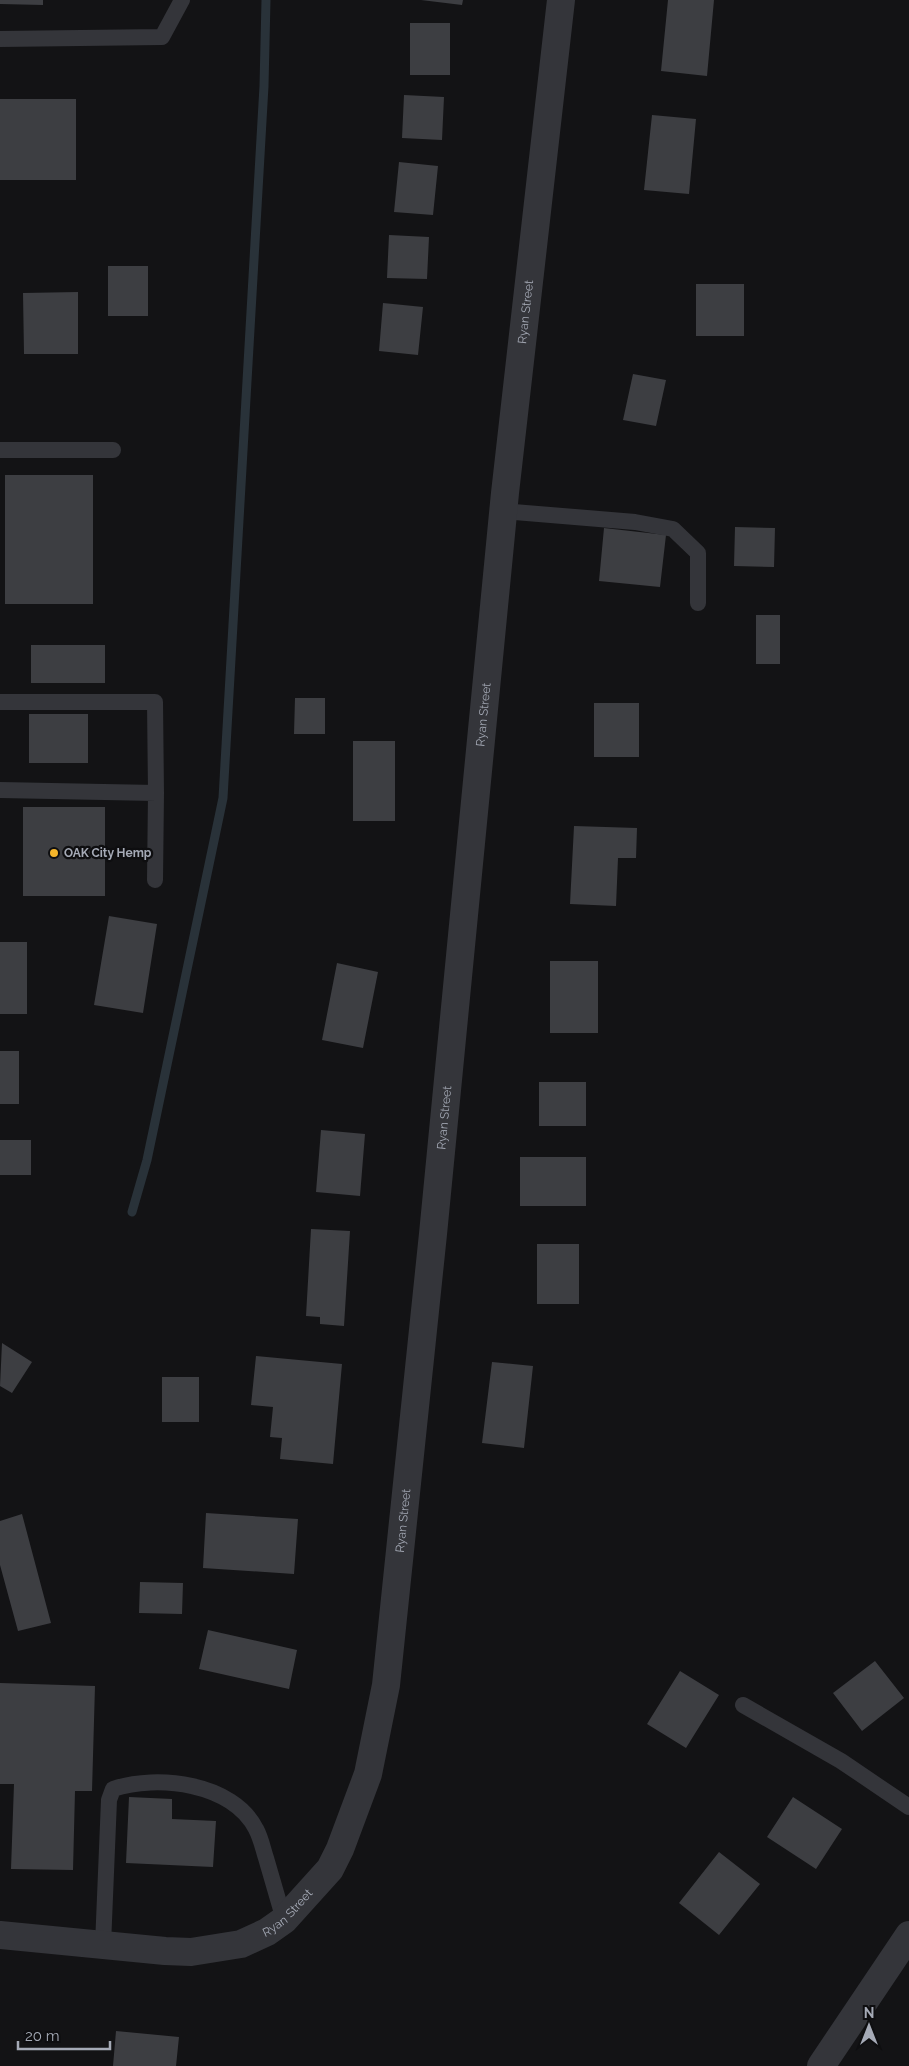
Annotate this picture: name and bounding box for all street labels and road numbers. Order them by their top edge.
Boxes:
street label: Ryan Street [515,279,536,345]
street label: Ryan Street [473,682,494,747]
street label: Ryan Street [434,1085,454,1150]
street label: Ryan Street [393,1488,413,1553]
street label: Ryan Street [260,1886,315,1940]

